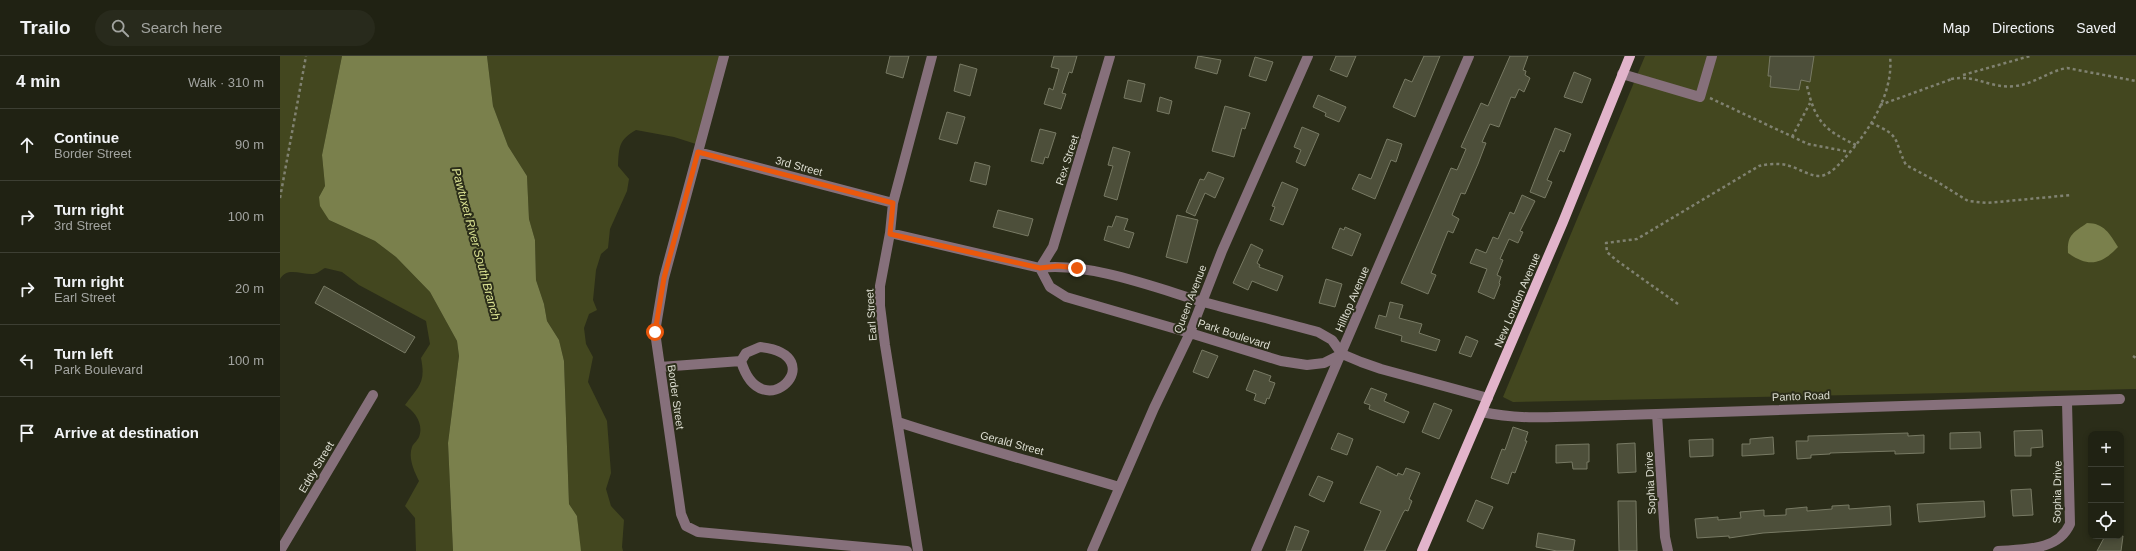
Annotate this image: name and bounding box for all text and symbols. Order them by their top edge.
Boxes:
search box [95,10,375,46]
text: Trailo [20,17,71,38]
icon: search [109,17,131,39]
text: Search here [141,19,222,36]
text: Map [1943,20,1970,36]
text: Directions [1992,20,2054,36]
text: Saved [2076,20,2116,36]
text: 4 min [16,72,60,91]
text: Walk · 310 m [188,75,264,90]
text: Continue [54,129,119,146]
street label: Rex Street [1053,133,1081,187]
icon: ahead [16,134,38,156]
text: 90 m [235,137,264,152]
text: Border Street [54,146,131,161]
street label: 3rd Street [774,154,824,178]
water label: Pawtuxet River South Branch [449,166,503,322]
text: Turn right [54,201,124,218]
icon: right [16,206,38,228]
text: 100 m [228,209,264,224]
text: 3rd Street [54,218,111,233]
street label: New London Avenue [1492,251,1542,349]
route end [1068,259,1086,277]
street label: Queen Avenue [1171,263,1209,335]
street label: Hilltop Avenue [1333,264,1371,334]
text: Turn right [54,273,124,290]
icon: right [16,278,38,300]
text: 20 m [235,281,264,296]
street label: Earl Street [863,289,879,341]
text: Earl Street [54,290,115,305]
street label: Park Boulevard [1196,317,1272,351]
route start [646,323,664,341]
text: Turn left [54,345,113,362]
icon: left [16,350,38,372]
text: 100 m [228,353,264,368]
text: Park Boulevard [54,362,143,377]
street label: Border Street [666,364,686,430]
street label: Panto Road [1772,389,1830,403]
icon: arrive [16,422,38,444]
text: Arrive at destination [54,424,199,441]
street label: Gerald Street [979,429,1045,457]
map controls [2088,431,2124,539]
button: + [2088,431,2124,467]
street label: Eddy Street [296,439,336,495]
street label: Sophia Drive [1642,451,1658,515]
street label: Sophia Drive [2050,460,2064,524]
button: − [2088,467,2124,503]
button: locate [2088,503,2124,539]

